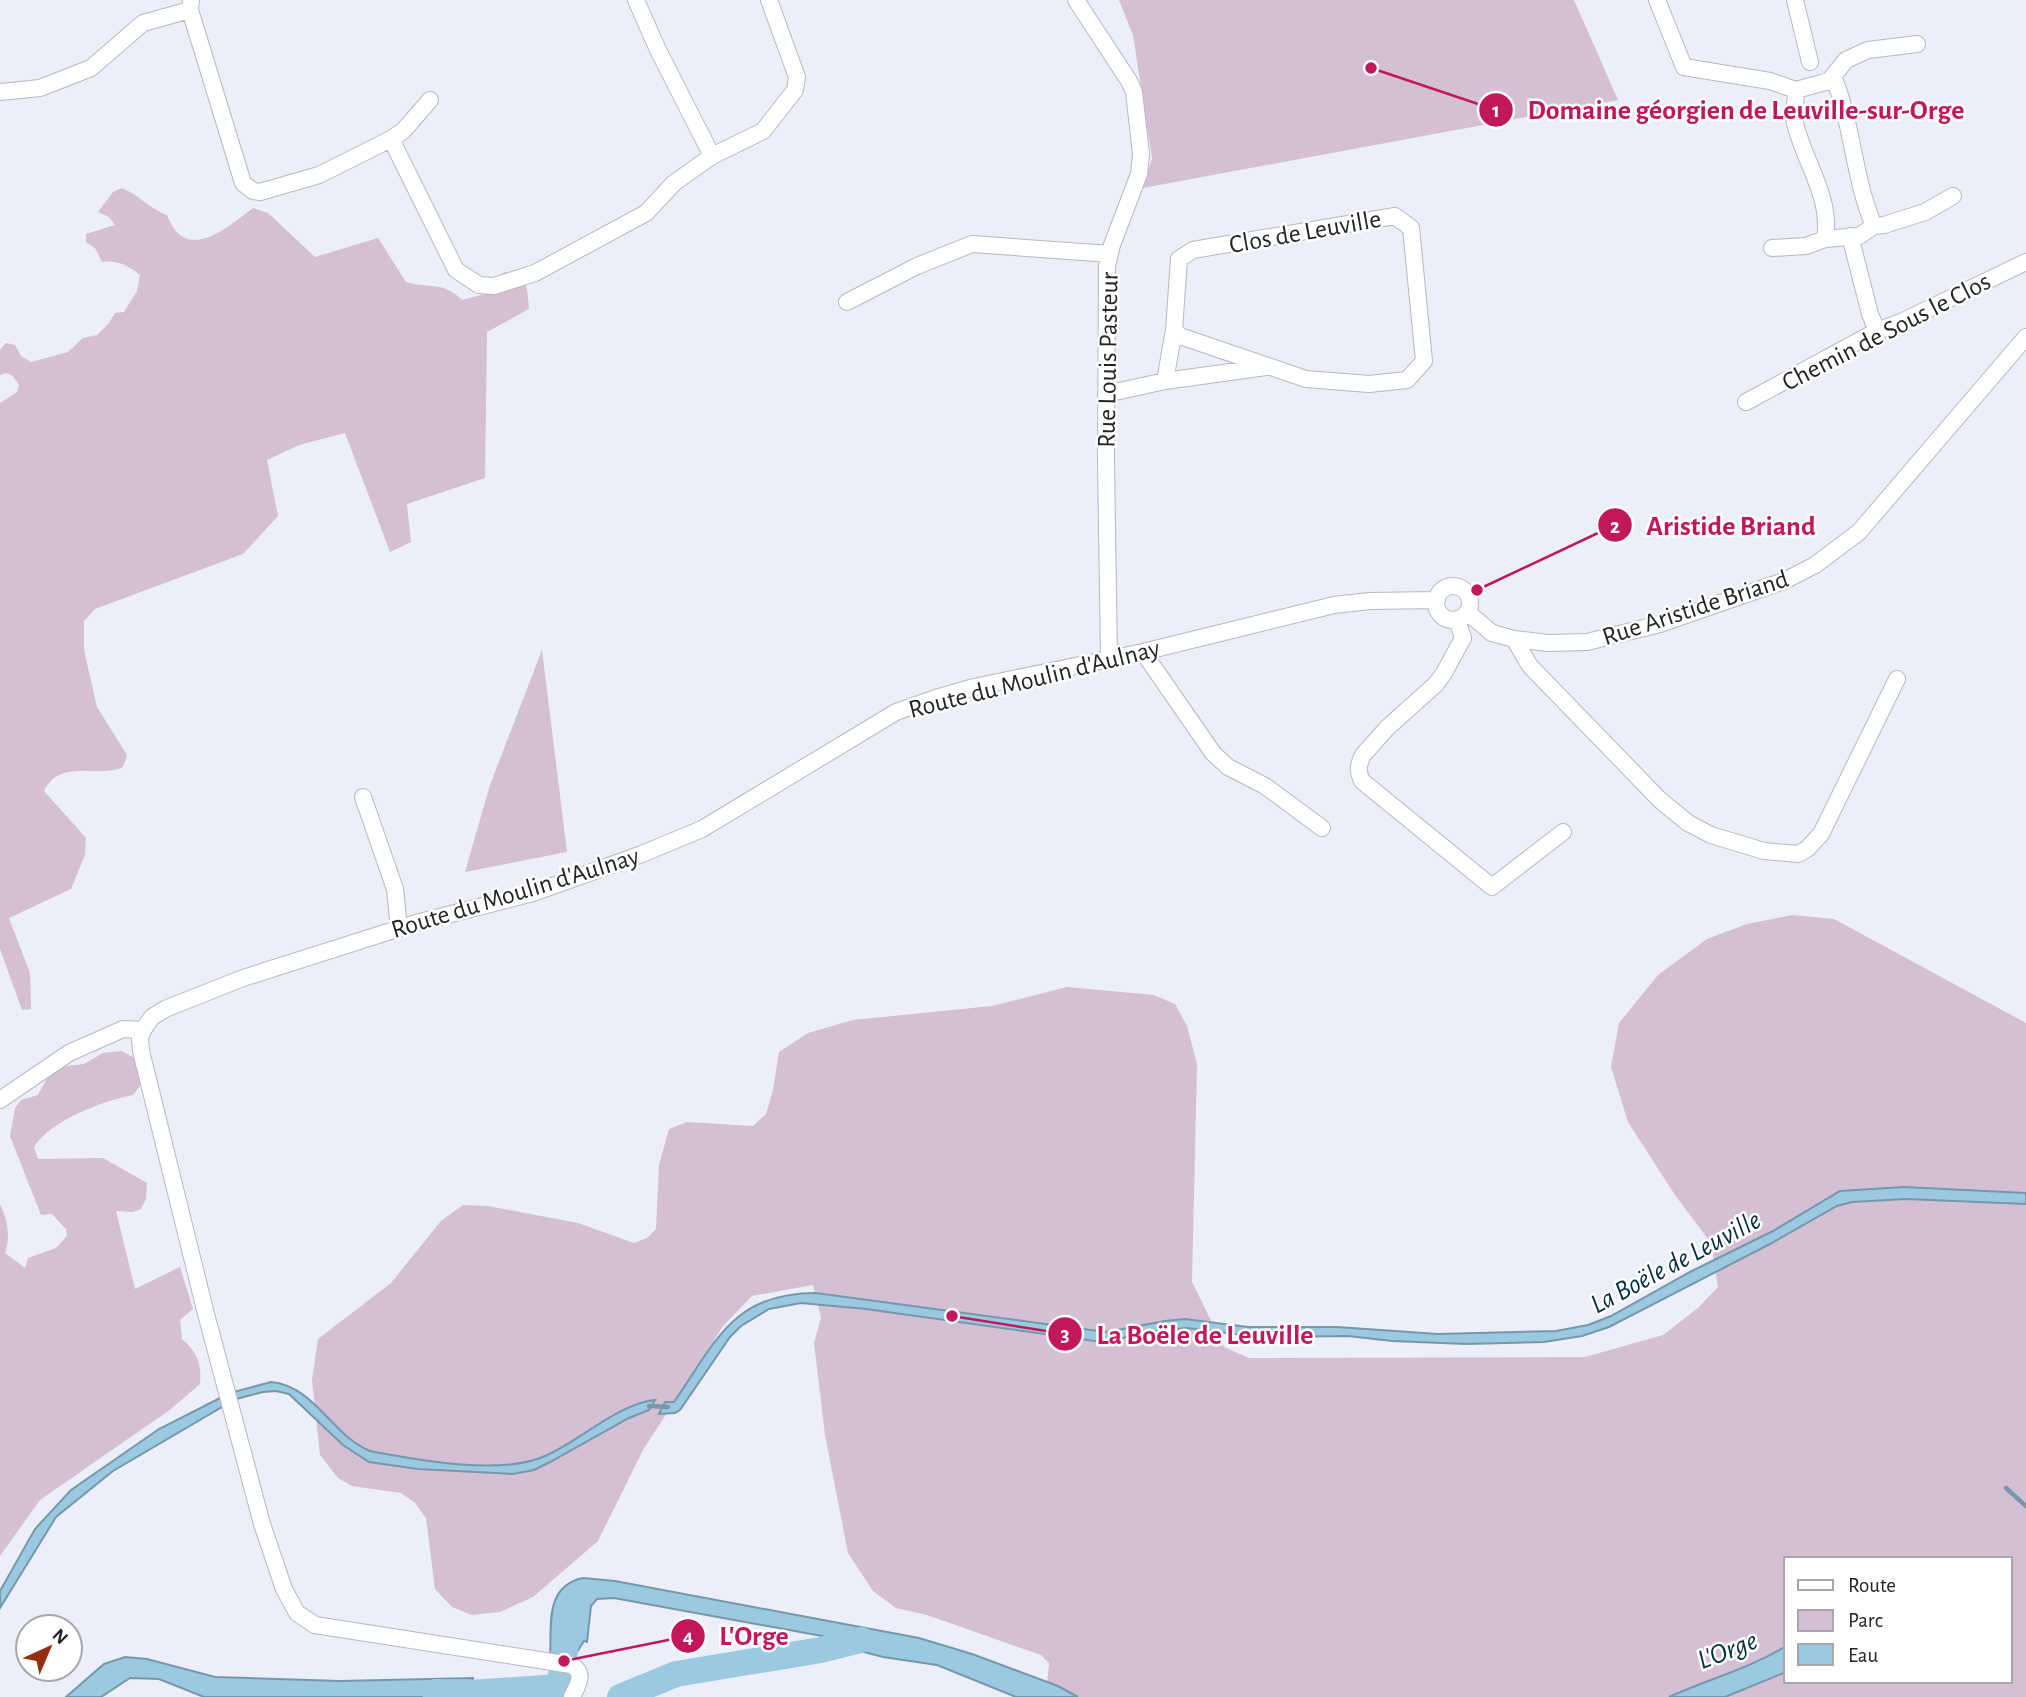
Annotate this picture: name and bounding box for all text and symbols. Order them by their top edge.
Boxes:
callout: Domaine géorgien de Leuville-sur-Orge [1478,85,1978,134]
text: Domaine géorgien de Leuville-sur-Orge [1528,97,1964,125]
text: 1 [1492,100,1500,121]
street label: Clos de Leuville [1227,206,1383,258]
street label: Chemin de Sous le Clos [1778,268,1995,396]
street label: Rue Louis Pasteur [1093,271,1123,448]
callout: Aristide Briand [1598,501,1830,550]
text: Aristide Briand [1646,513,1816,541]
text: 2 [1610,516,1620,537]
street label: Rue Aristide Briand [1599,566,1792,650]
street label: Route du Moulin d'Aulnay [906,635,1162,723]
street label: Route du Moulin d'Aulnay [388,843,642,943]
water label: La Boële de Leuville [1586,1206,1766,1319]
callout: La Boële de Leuville [1047,1309,1328,1358]
text: La Boële de Leuville [1096,1322,1314,1350]
text: 3 [1060,1324,1070,1345]
legend [1784,1557,2012,1683]
text: Route [1848,1575,1896,1596]
text: Parc [1848,1610,1883,1631]
callout: L'Orge [670,1611,803,1660]
north arrow [14,1613,84,1683]
text: L'Orge [719,1623,789,1651]
text: N [48,1625,71,1648]
text: 4 [683,1626,693,1647]
water label: L'Orge [1694,1627,1762,1675]
text: Eau [1848,1645,1878,1666]

